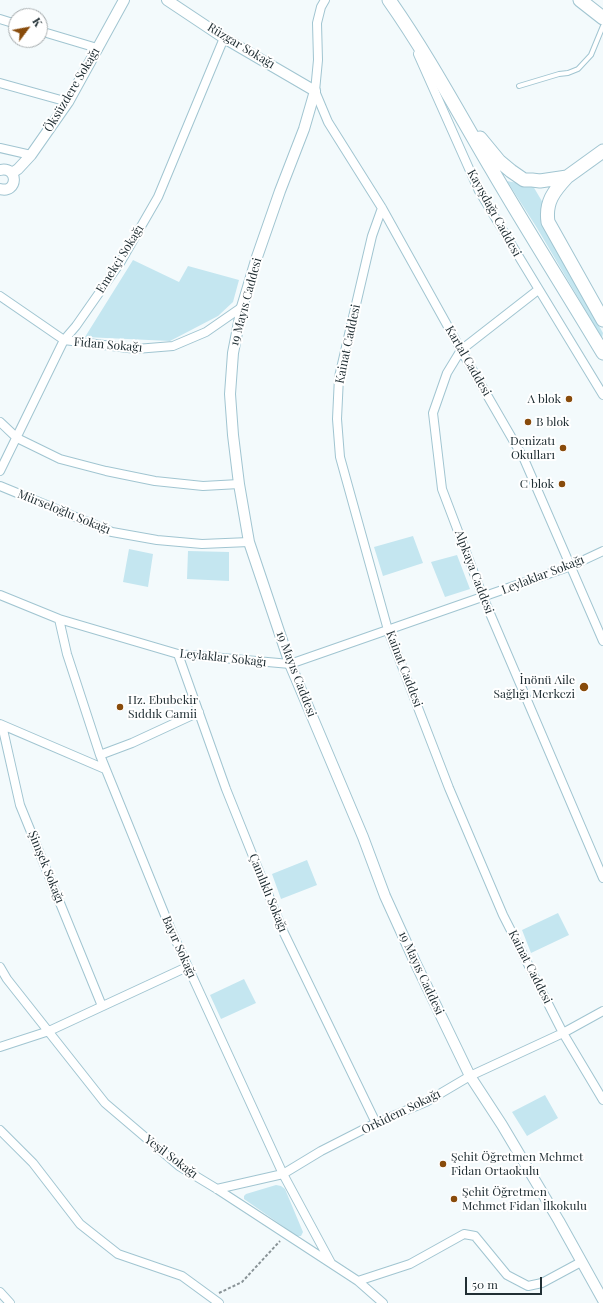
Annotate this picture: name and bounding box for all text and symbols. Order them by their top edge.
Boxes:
north arrow [8,8,48,48]
text: K [29,15,46,29]
street label: Rüzgar Sokağı [205,20,277,72]
street label: Öksüzdere Sokağı [41,45,103,135]
street label: Kayışdağı Caddesi [464,167,524,259]
street label: Emekçi Sokağı [93,222,147,296]
street label: 19 Mayıs Caddesi [227,256,265,348]
street label: Kainat Caddesi [333,303,363,385]
street label: Kartal Caddesi [442,323,494,399]
street label: Fidan Sokağı [73,335,143,355]
place label: A blok [527,392,561,406]
marker: A blok [564,394,574,404]
place label: B blok [536,415,569,429]
marker: B blok [523,417,533,427]
place label: Denizatı Okulları [510,434,555,462]
marker: Denizatı Okulları [558,443,568,453]
place label: C blok [520,477,554,491]
marker: C blok [557,479,567,489]
street label: Mürseloğlu Sokağı [15,487,113,537]
street label: Alpkaya Caddesi [451,528,497,616]
street label: Leylaklar Sokağı [500,553,586,597]
street label: 19 Mayıs Caddesi [273,629,319,719]
street label: Kainat Caddesi [383,629,425,709]
street label: Leylaklar Sokağı [179,646,267,670]
place label: İnönü Aile Sağlığı Merkezi [493,673,575,701]
marker: İnönü Aile Sağlığı Merkezi [578,681,590,693]
place label: Hz. Ebubekir Sıddık Camii [128,693,198,721]
marker: Hz. Ebubekir Sıddık Camii [115,702,125,712]
street label: Şimşek Sokağı [25,829,67,905]
street label: Çamlıklı Sokağı [246,852,290,934]
street label: Bayır Sokağı [159,914,199,980]
street label: Kainat Caddesi [505,928,555,1006]
street label: 19 Mayıs Caddesi [395,929,447,1017]
street label: Orkidem Sokağı [359,1087,443,1137]
street label: Yeşil Sokağı [142,1132,200,1182]
place label: Şehit Öğretmen Mehmet Fidan Ortaokulu [451,1150,583,1178]
marker: Şehit Öğretmen Mehmet Fidan Ortaokulu [438,1159,448,1169]
place label: Şehit Öğretmen Mehmet Fidan İlkokulu [462,1185,587,1213]
marker: Şehit Öğretmen Mehmet Fidan İlkokulu [449,1194,459,1204]
scale bar [467,1269,544,1295]
text: 50 m [472,1276,498,1292]

